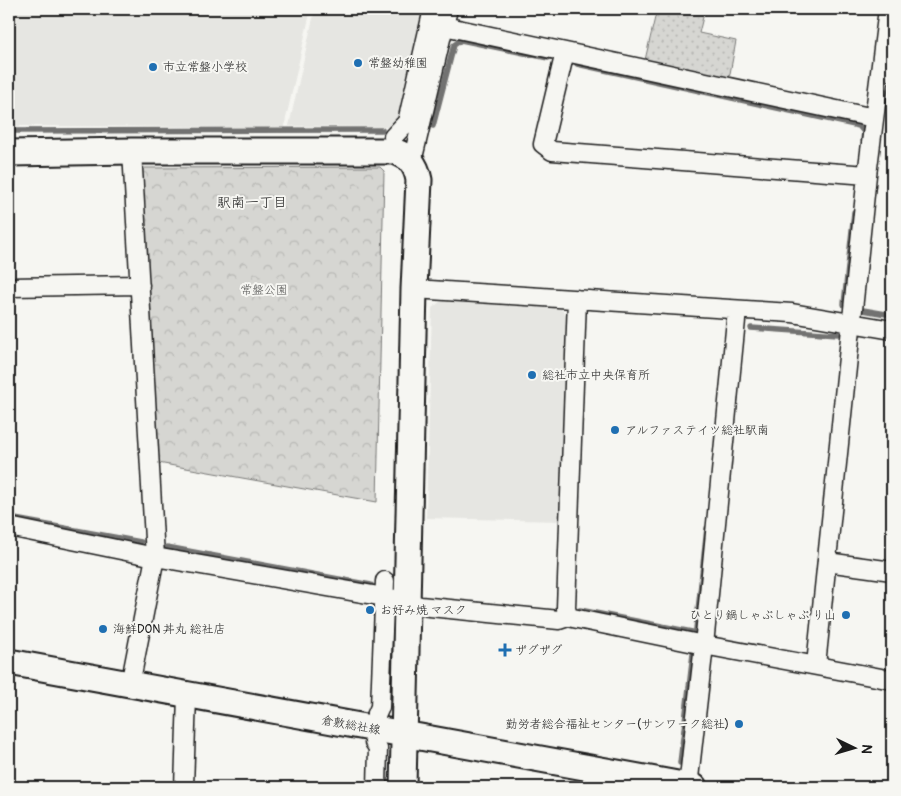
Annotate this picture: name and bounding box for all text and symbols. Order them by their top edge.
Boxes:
place label: 常盤幼稚園 [368,56,428,71]
marker: 常盤幼稚園 [352,57,364,69]
place label: 市立常盤小学校 [163,60,247,75]
marker: 市立常盤小学校 [147,61,159,73]
district label: 駅南一丁目 [217,194,287,211]
park label: 常盤公園 [240,283,288,298]
place label: 総社市立中央保育所 [542,368,650,383]
marker: 総社市立中央保育所 [526,369,538,381]
place label: アルファステイツ総社駅南 [625,423,769,438]
marker: アルファステイツ総社駅南 [609,424,621,436]
place label: お好み焼 マスク [380,603,467,618]
marker: お好み焼 マスク [364,604,376,616]
place label: ひとり鍋しゃぶしゃぶ り山 [689,608,836,623]
marker: ひとり鍋しゃぶしゃぶ り山 [840,609,852,621]
place label: 海鮮DON 丼丸 総社店 [113,622,225,637]
marker: 海鮮DON 丼丸 総社店 [97,623,109,635]
place label: ザグザグ [515,643,563,658]
marker: ザグザグ [499,644,511,656]
street label: 倉敷総社線 [320,713,382,738]
place label: 勤労者総合福祉センター(サンワーク総社) [505,717,729,732]
marker: 勤労者総合福祉センター(サンワーク総社) [733,718,745,730]
north arrow [828,724,878,774]
text: N [858,744,875,755]

